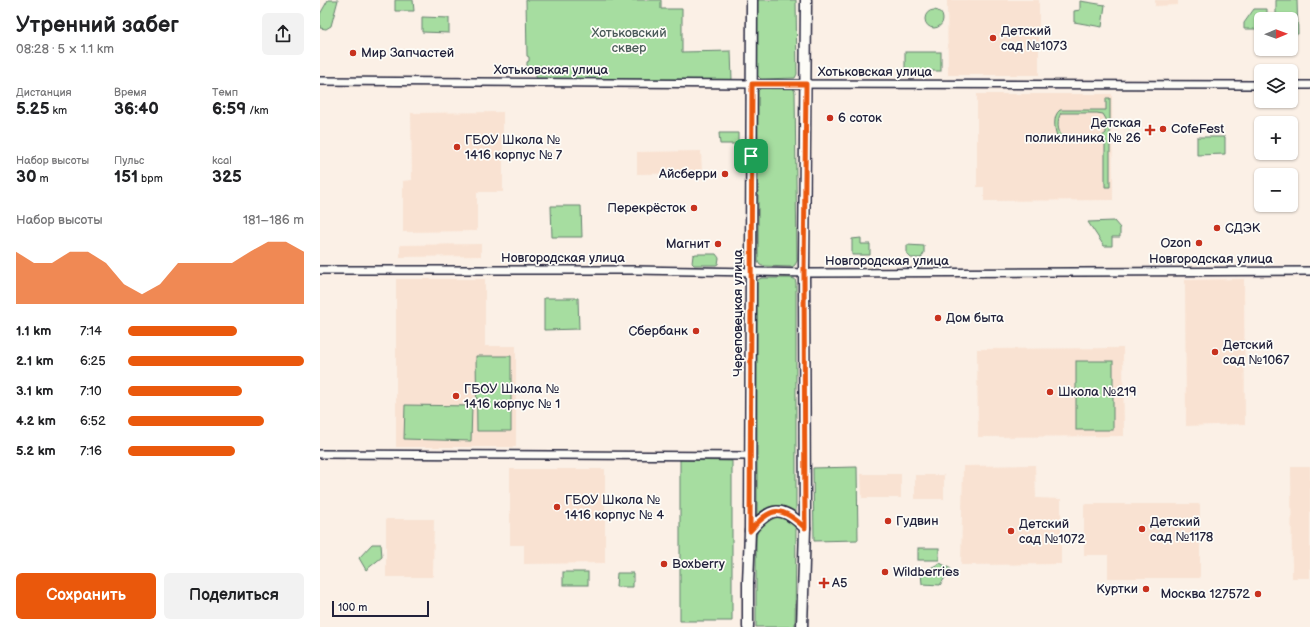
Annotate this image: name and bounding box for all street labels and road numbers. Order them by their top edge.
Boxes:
street label: Хотьковская улица [494,62,609,78]
street label: Хотьковская улица [818,64,933,80]
street label: Череповецкая улица [730,249,746,377]
street label: Новгородская улица [501,250,625,266]
street label: Новгородская улица [1149,251,1273,267]
street label: Новгородская улица [825,253,949,269]

